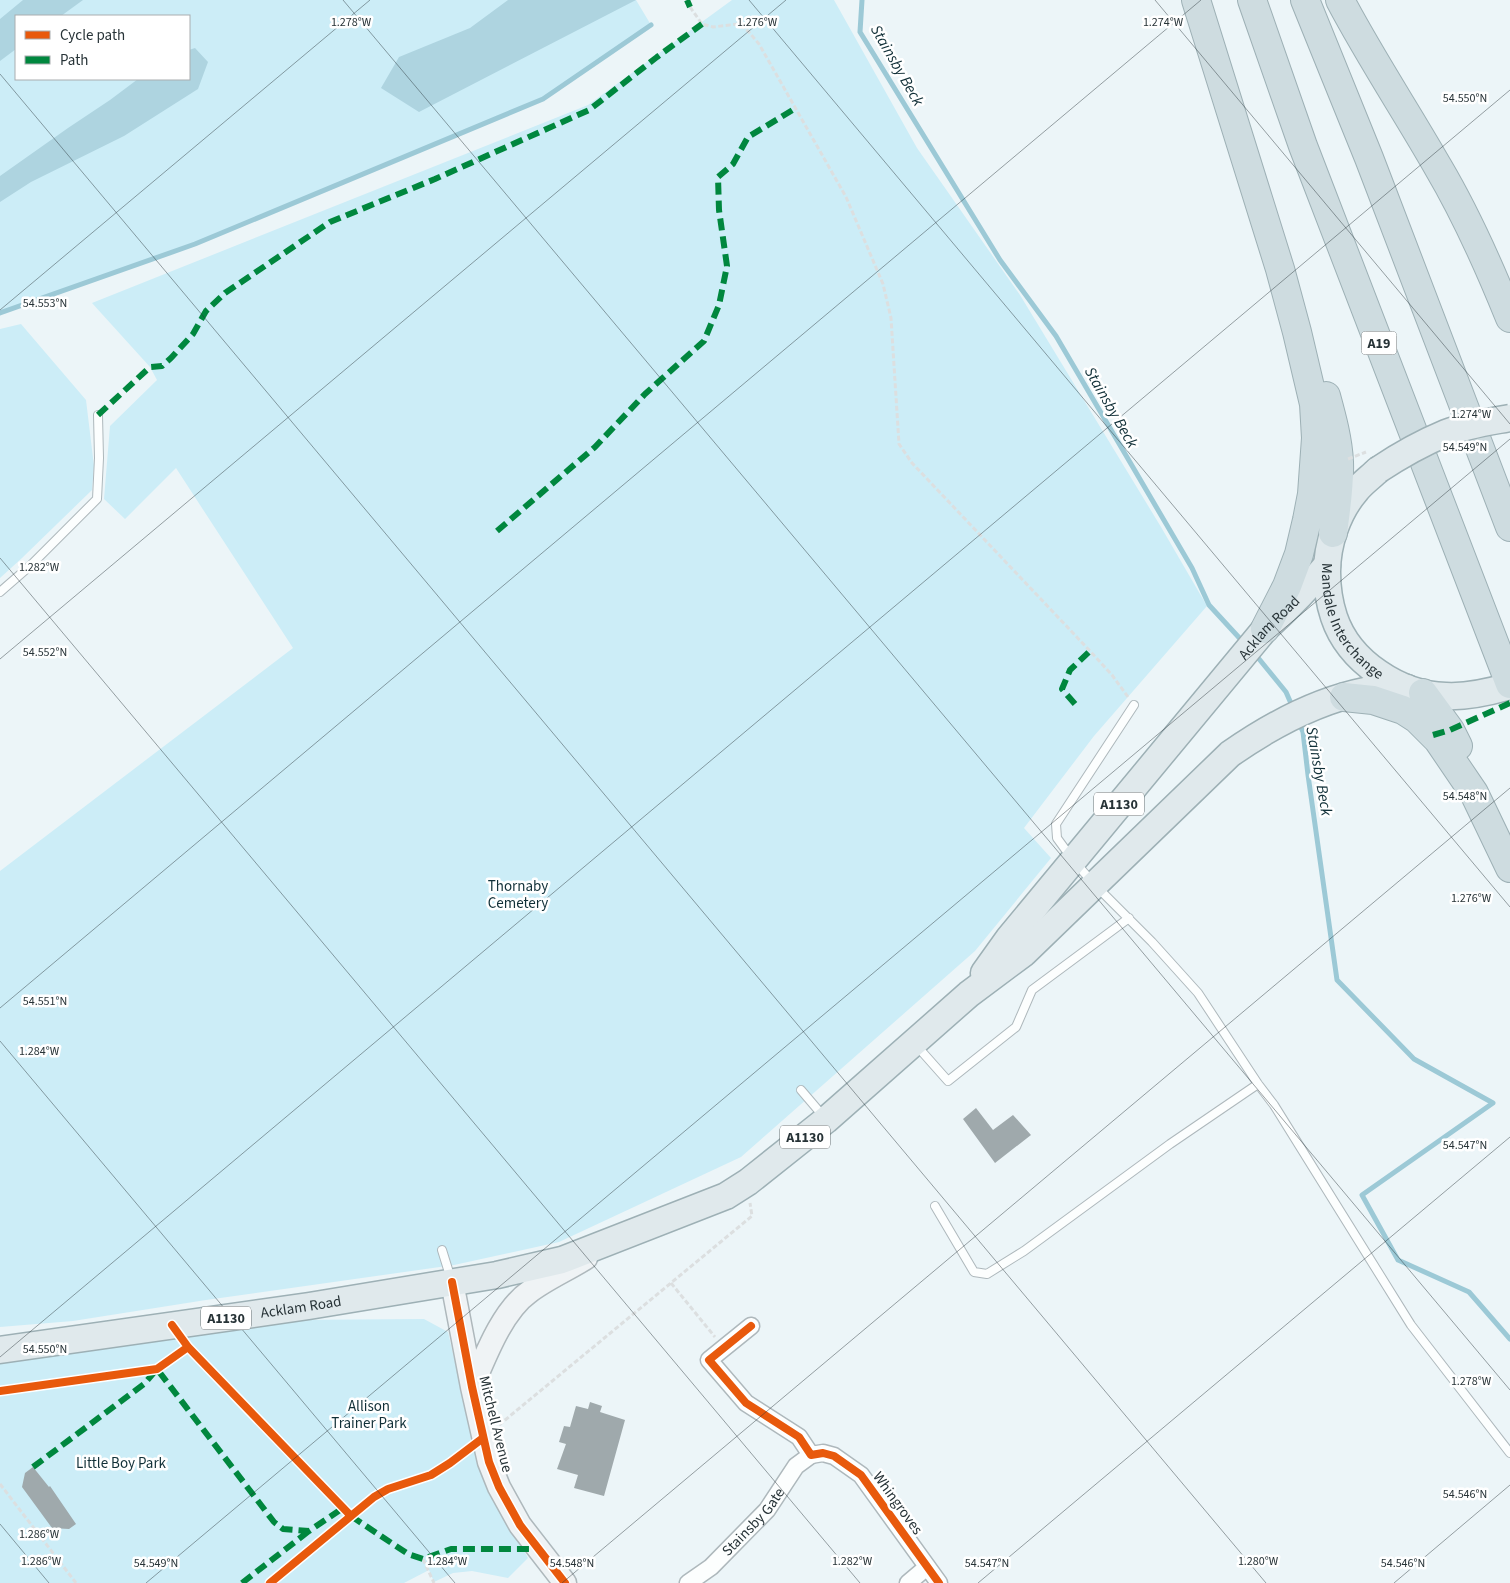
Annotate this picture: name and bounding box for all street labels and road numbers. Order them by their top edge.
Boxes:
road number: A19 [1362,332,1396,354]
street label: Mandale Interchange [1316,563,1388,685]
street label: Acklam Road [1234,591,1305,665]
road number: A1130 [1094,792,1144,816]
road number: A1130 [780,1126,830,1148]
street label: Acklam Road [259,1291,343,1324]
road number: A1130 [201,1306,251,1330]
street label: Mitchell Avenue [473,1374,518,1475]
street label: Whingroves [868,1468,928,1539]
street label: Stainsby Gate [717,1484,790,1561]

